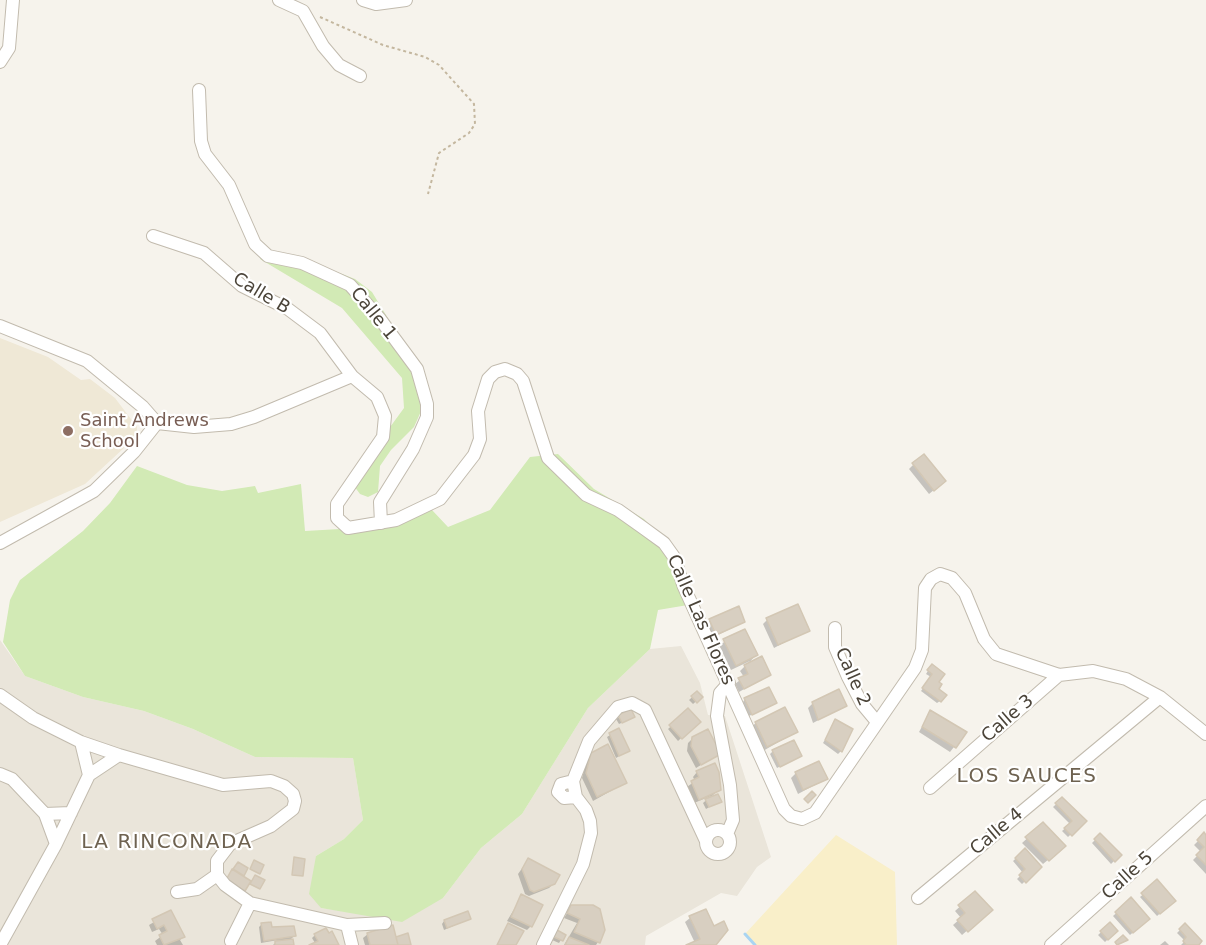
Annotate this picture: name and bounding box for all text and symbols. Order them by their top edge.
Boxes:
street label: Calle B [229,269,293,319]
street label: Calle 1 [345,283,401,345]
place label: Saint Andrews School [80,410,209,452]
marker: Saint Andrews School [61,424,75,438]
street label: Calle Las Flores [662,551,738,689]
street label: Calle 2 [830,644,874,710]
street label: Calle 3 [978,691,1038,747]
district label: LOS SAUCES [957,765,1097,789]
street label: Calle 4 [966,804,1028,860]
district label: LA RINCONADA [81,831,253,855]
street label: Calle 5 [1098,847,1158,905]

